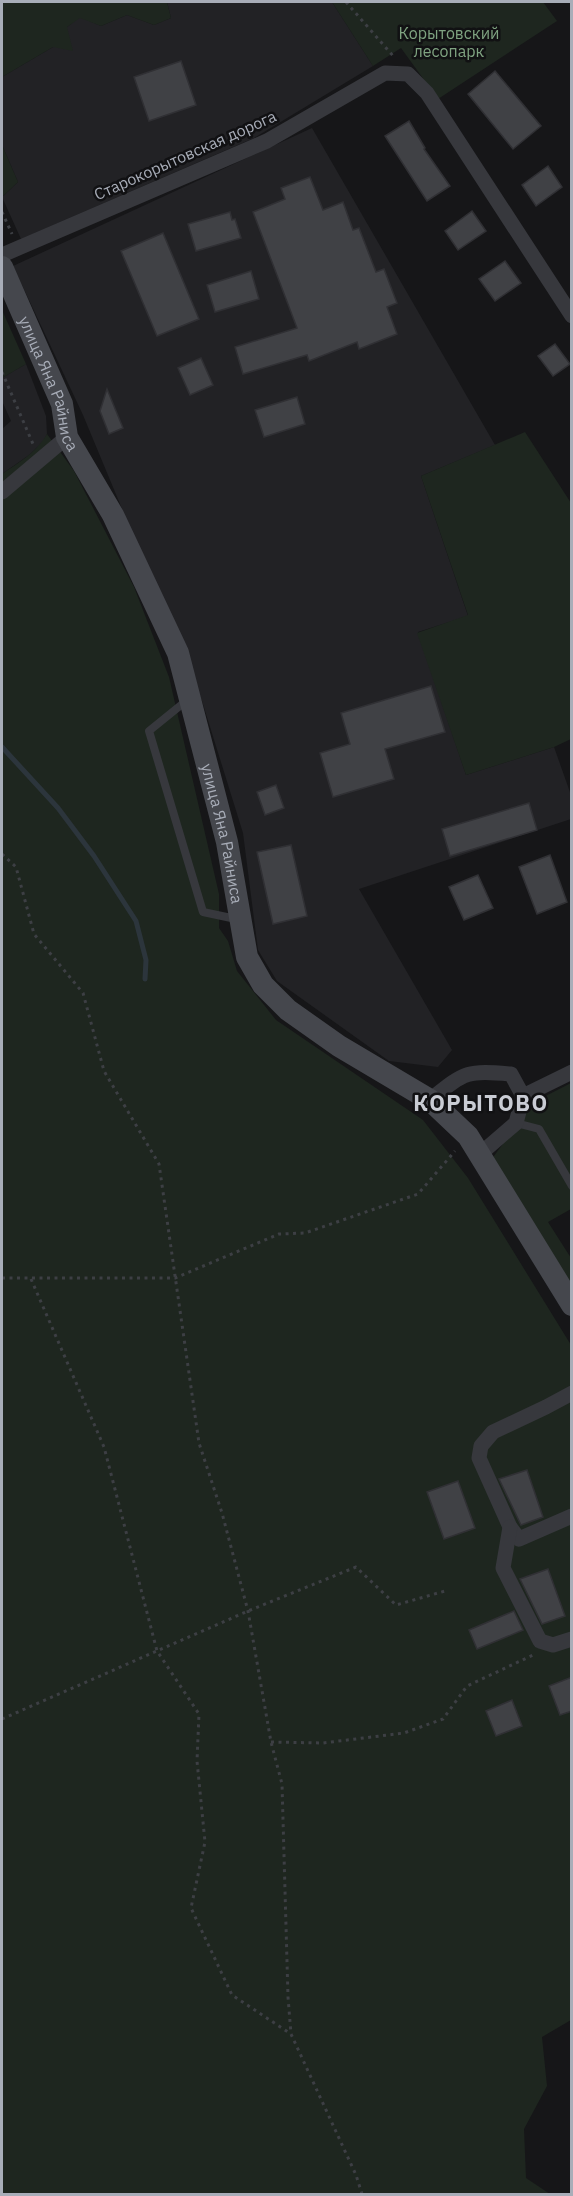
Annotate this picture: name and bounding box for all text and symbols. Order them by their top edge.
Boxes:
park label: Корытовский лесопарк [399,23,499,61]
street label: Старокорытовская дорога [91,106,280,204]
street label: улица Яна Райниса [15,313,83,455]
street label: улица Яна Райниса [197,761,248,906]
district label: КОРЫТОВО [413,1088,549,1117]

